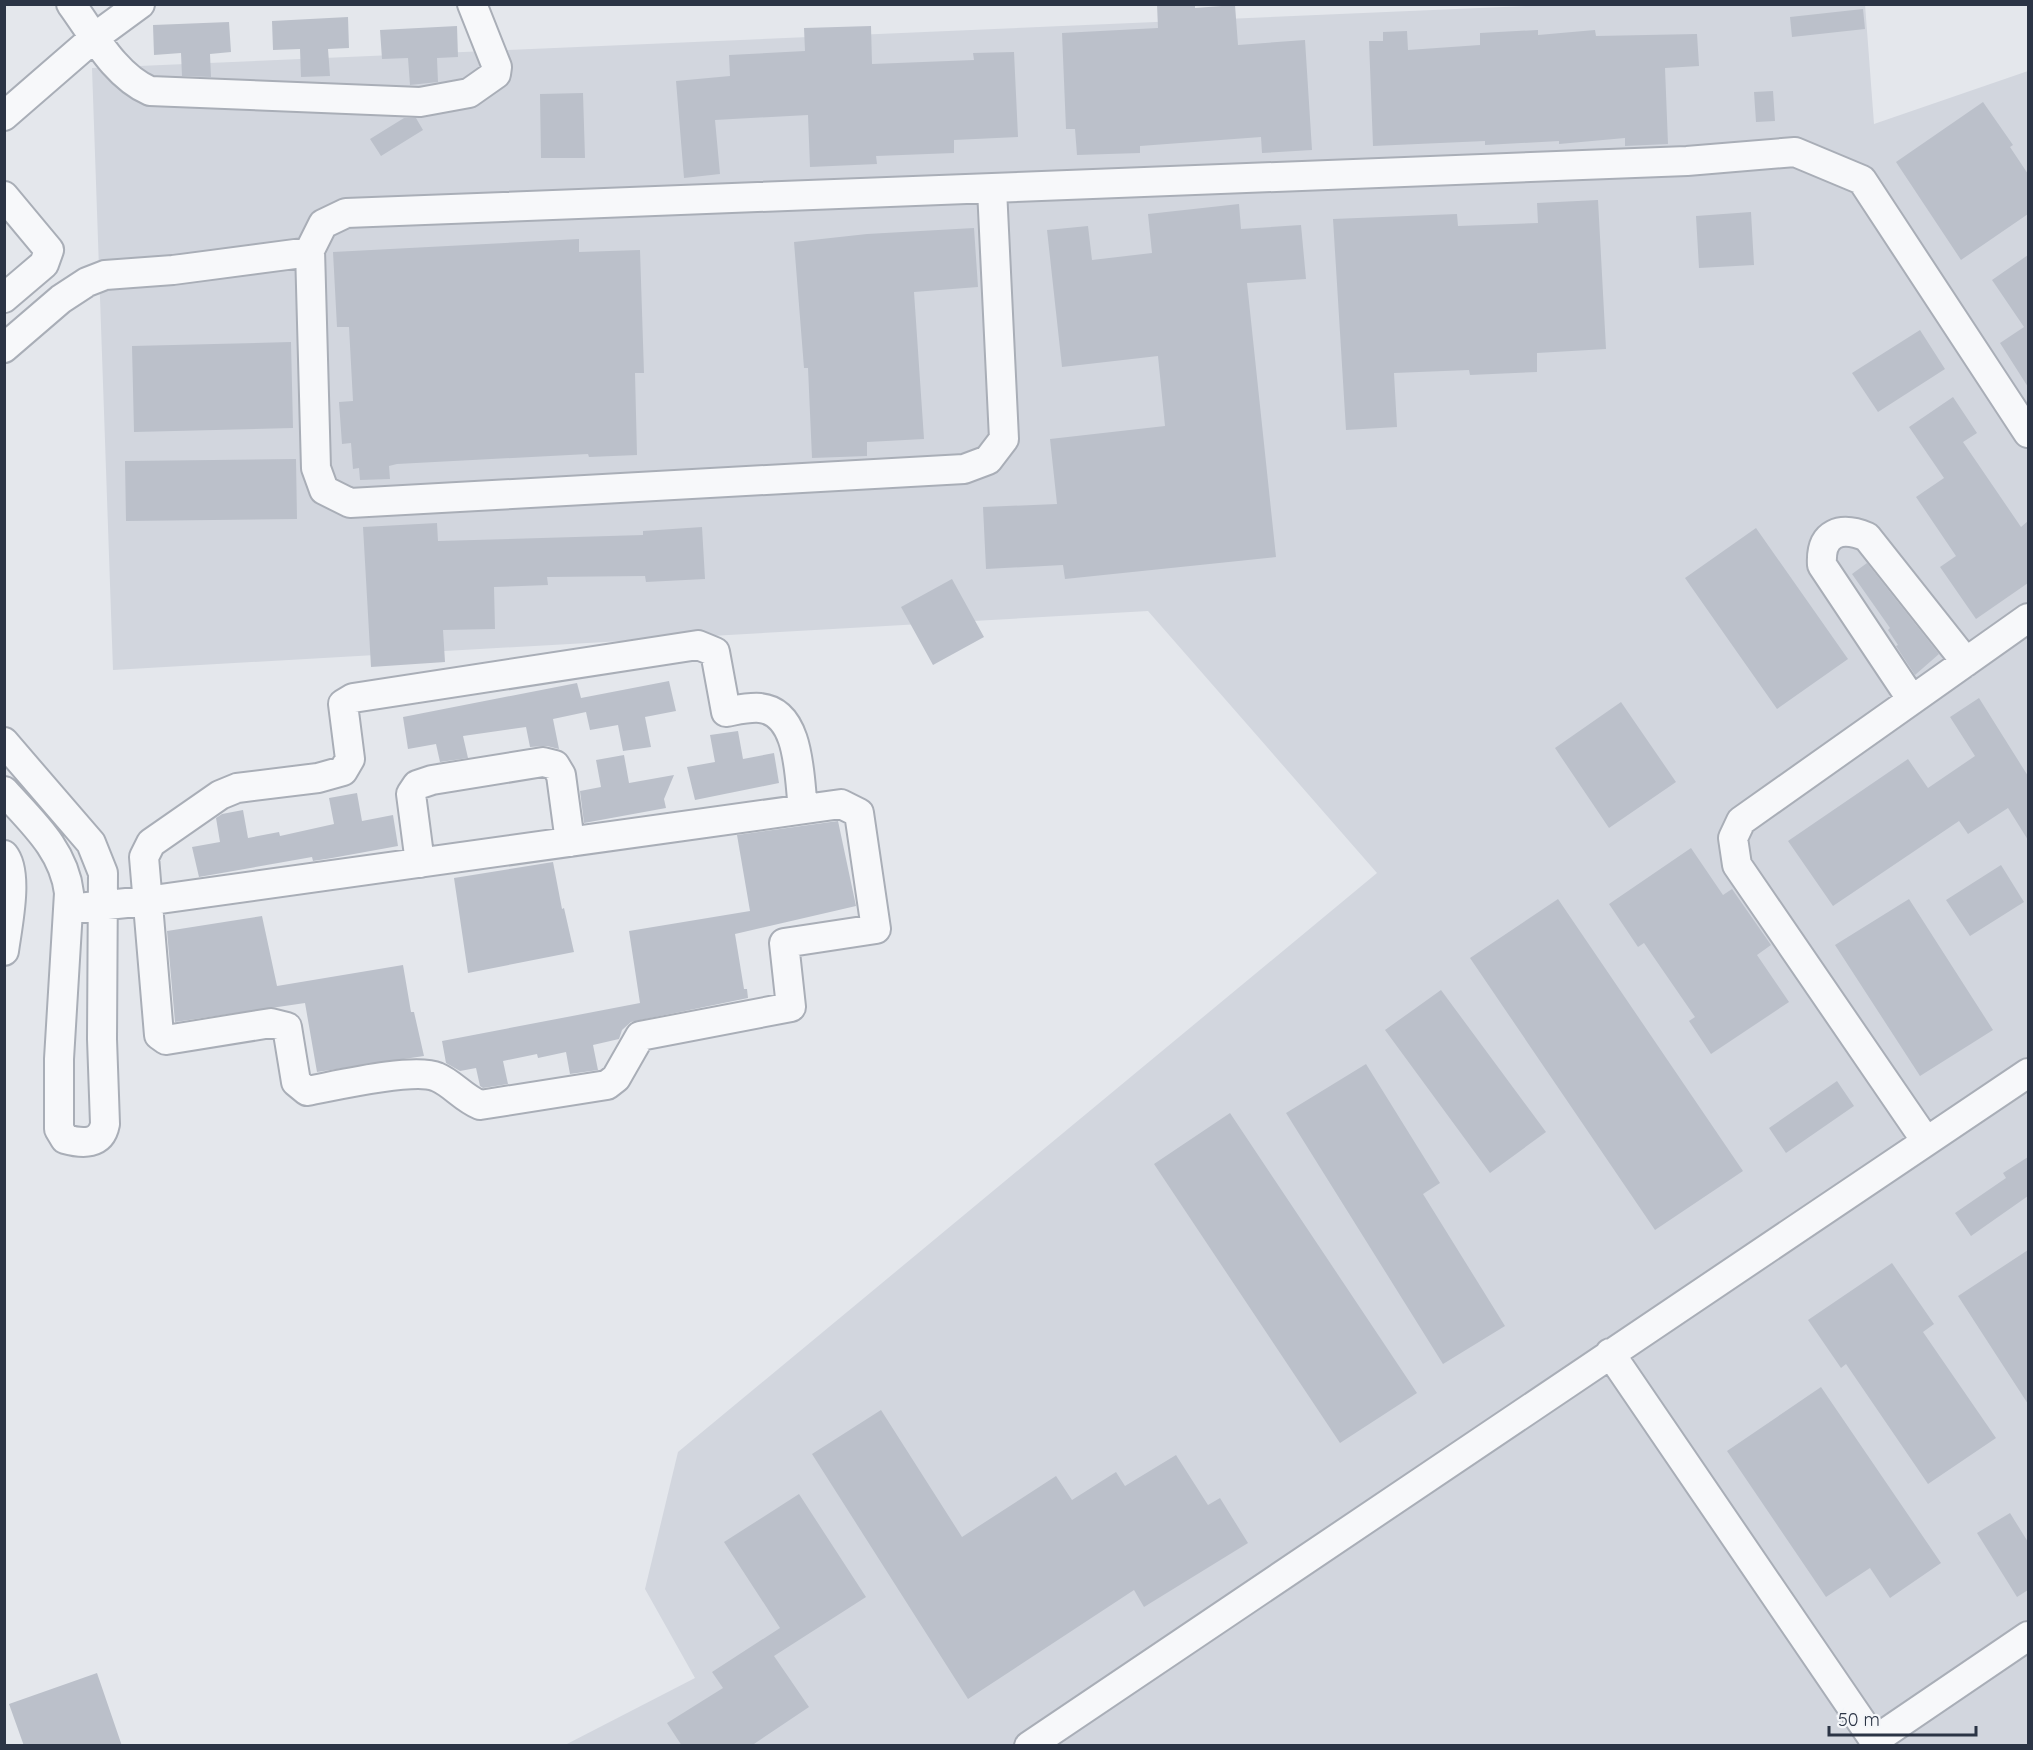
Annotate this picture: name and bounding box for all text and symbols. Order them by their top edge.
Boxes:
scale bar [1829,1699,1976,1737]
text: 50 m [1838,1708,1880,1731]

